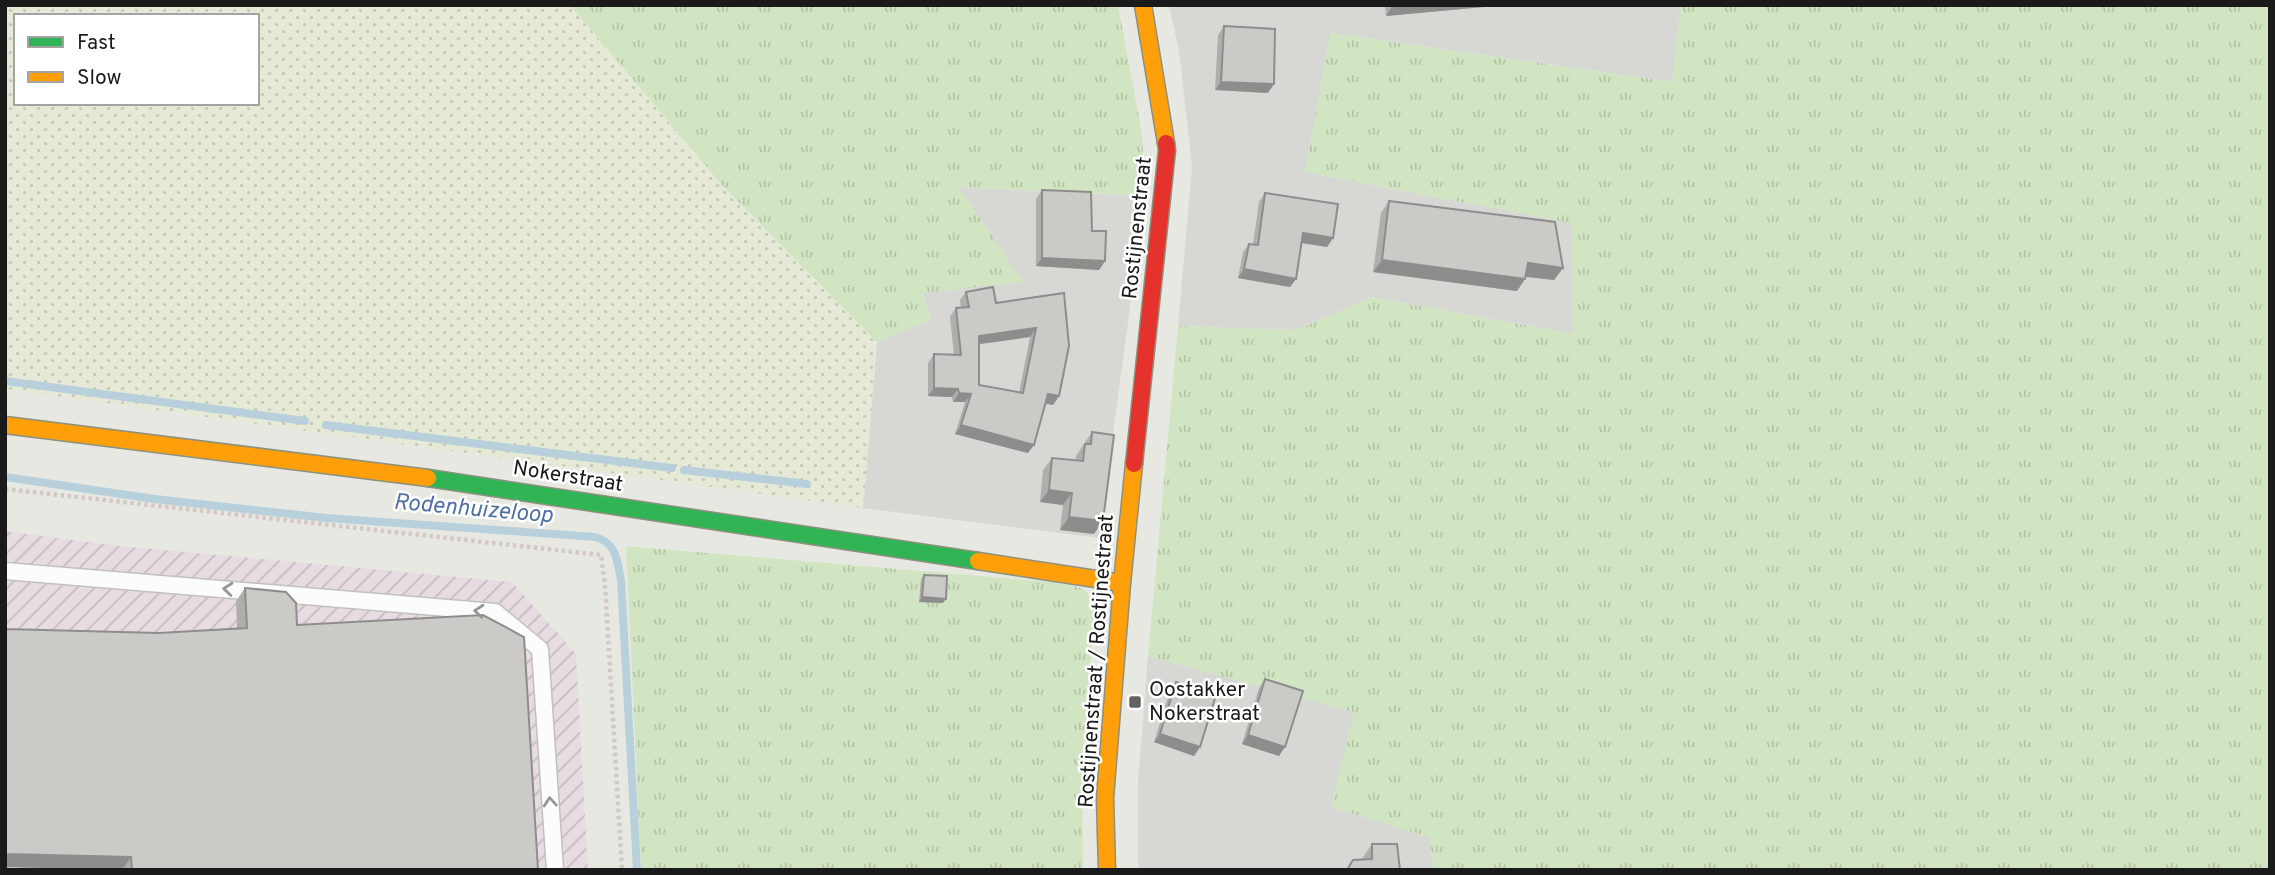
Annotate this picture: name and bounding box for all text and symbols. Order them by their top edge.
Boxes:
legend [14,14,259,105]
text: Fast [77,30,116,57]
text: Slow [77,65,122,92]
street label: Rostijnenstraat [1117,155,1159,301]
street label: Nokerstraat [511,455,625,499]
water label: Rodenhuizeloop [392,489,554,531]
street label: Rostijnenstraat / Rostijnestraat [1073,513,1121,809]
one-way arrow [222,582,233,597]
one-way arrow [473,604,484,619]
place label: Oostakker Nokerstraat [1149,677,1260,728]
marker: Oostakker Nokerstraat [1127,694,1143,710]
one-way arrow [543,796,558,807]

